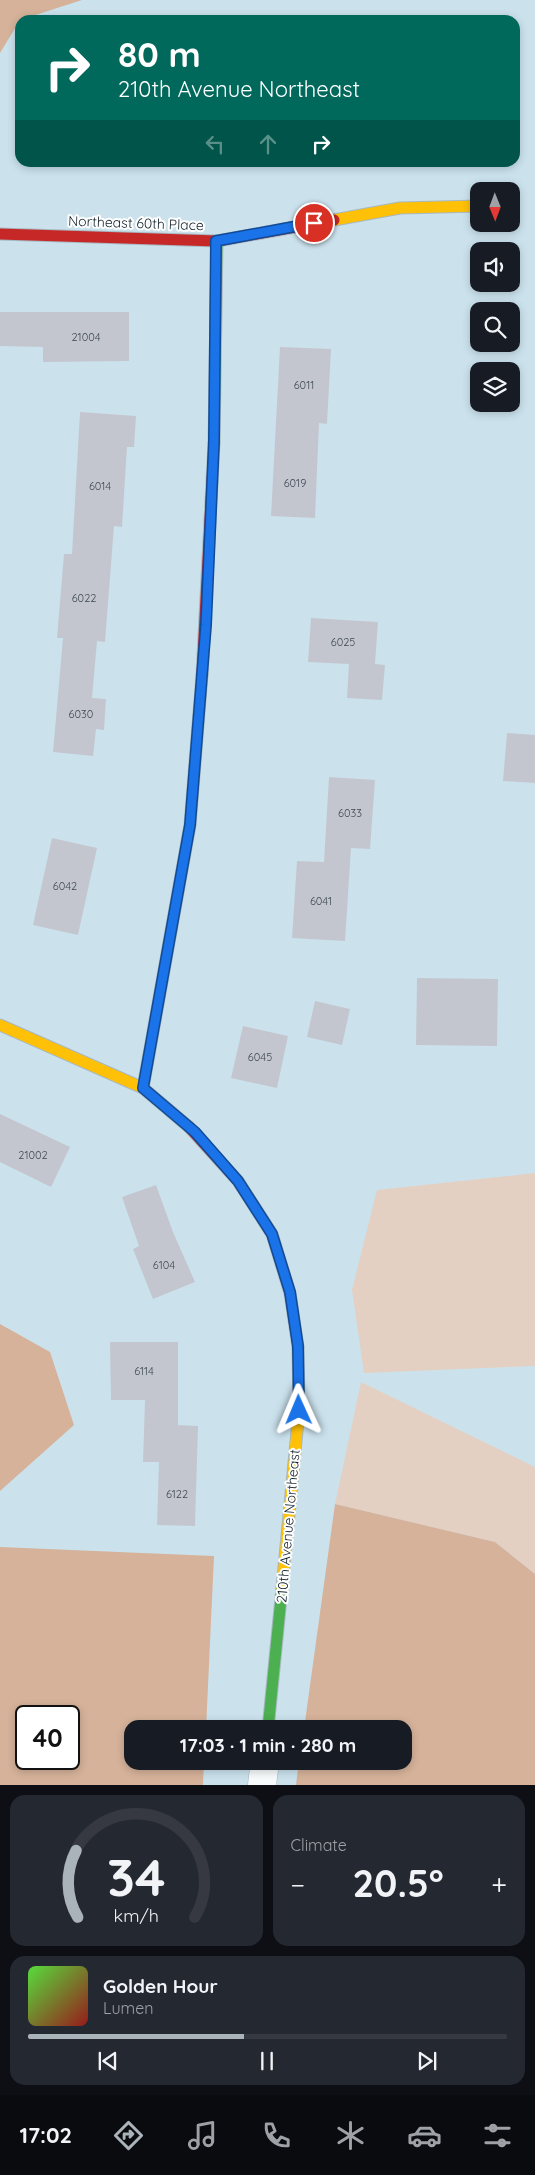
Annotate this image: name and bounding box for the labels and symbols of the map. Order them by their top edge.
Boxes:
north arrow [470,182,520,232]
pin [293,202,335,244]
street label: Northeast 60th Place [68,212,204,234]
house number: 21004 [71,330,101,344]
house number: 6011 [294,378,314,392]
house number: 6019 [284,476,306,490]
house number: 6014 [89,479,111,493]
house number: 6022 [72,591,96,605]
house number: 6025 [331,635,355,649]
house number: 6030 [69,707,93,721]
house number: 6033 [338,806,362,820]
house number: 6042 [53,879,77,893]
house number: 6041 [310,894,332,908]
house number: 6045 [248,1050,272,1064]
house number: 21002 [18,1148,48,1162]
house number: 6104 [153,1258,175,1272]
house number: 6114 [134,1364,154,1378]
position arrow [272,1383,324,1435]
street label: 210th Avenue Northeast [272,1448,304,1603]
house number: 6122 [166,1487,188,1501]
speed limit sign: 40 [15,1705,80,1770]

